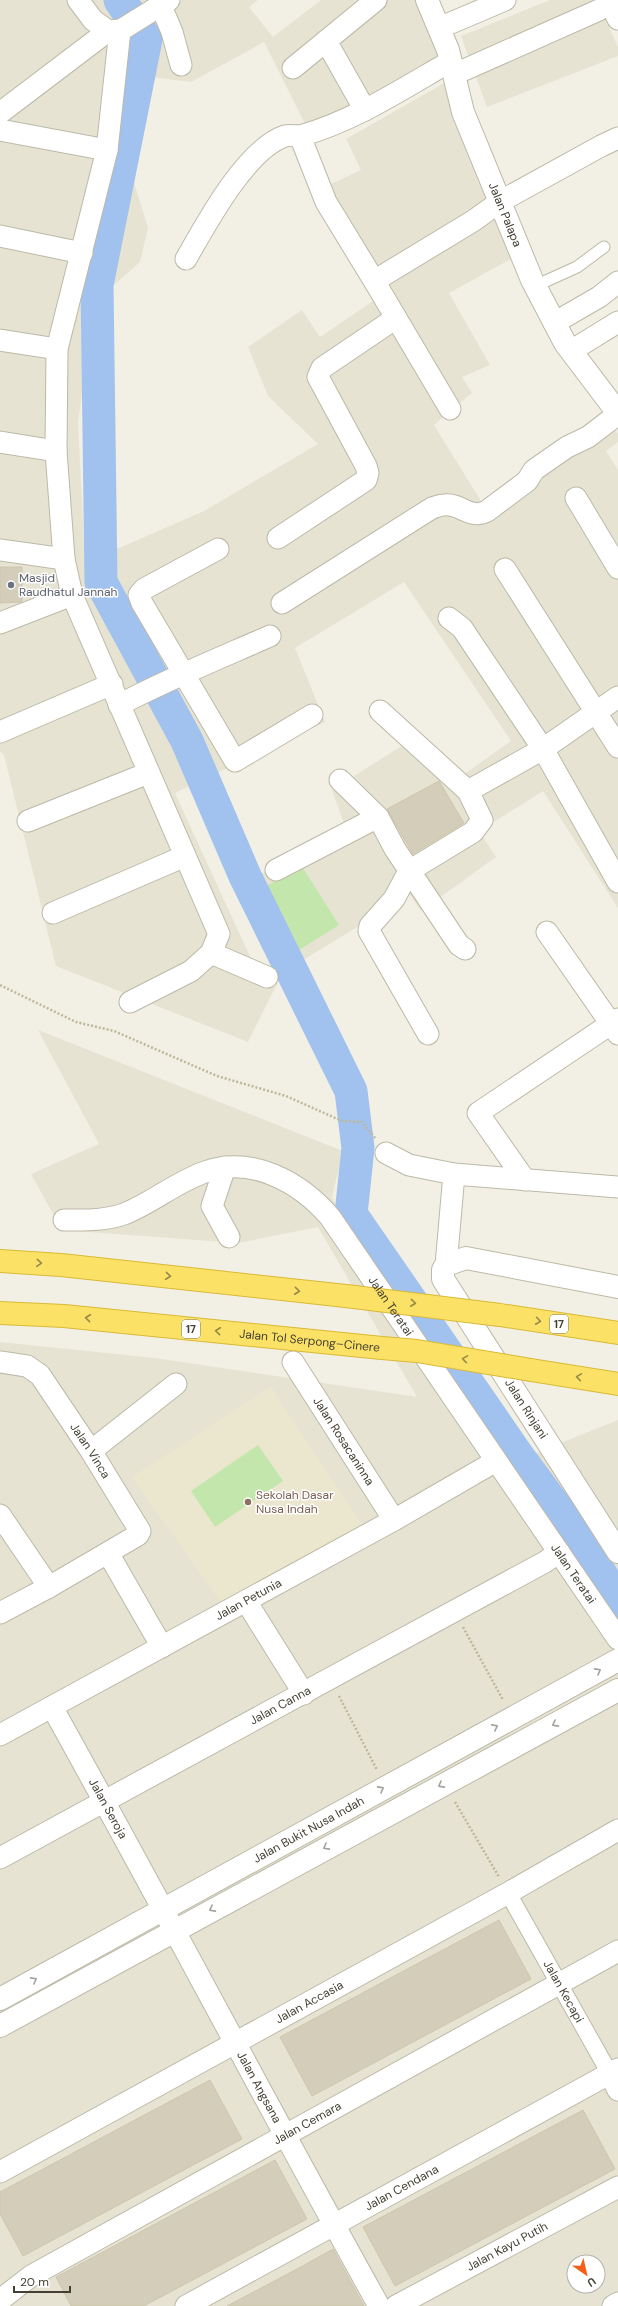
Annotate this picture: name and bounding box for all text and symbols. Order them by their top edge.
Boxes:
street label: Jalan Palapa [485,180,526,249]
place label: Masjid Raudhatul Jannah [19,570,117,600]
marker: Masjid Raudhatul Jannah [6,580,16,590]
one-way arrow [36,1259,42,1268]
one-way arrow [165,1272,171,1281]
street label: Jalan Teratai [365,1273,417,1339]
one-way arrow [294,1286,300,1295]
one-way arrow [410,1298,416,1307]
one-way arrow [85,1314,92,1323]
road number: 17 [550,1315,568,1333]
one-way arrow [535,1316,541,1325]
road number: 17 [182,1320,200,1338]
street label: Jalan Tol Serpong–Cinere [239,1326,381,1356]
one-way arrow [215,1327,221,1336]
one-way arrow [462,1355,468,1364]
one-way arrow [576,1374,583,1382]
street label: Jalan Rinjani [501,1376,551,1442]
street label: Jalan Rosacaninna [309,1394,378,1488]
street label: Jalan Vinca [66,1420,114,1482]
place label: Sekolah Dasar Nusa Indah [256,1487,334,1517]
marker: Sekolah Dasar Nusa Indah [243,1497,253,1507]
street label: Jalan Teratai [547,1541,600,1607]
street label: Jalan Petunia [213,1575,284,1624]
one-way arrow [594,1669,601,1676]
street label: Jalan Canna [247,1682,314,1729]
one-way arrow [552,1719,559,1726]
one-way arrow [491,1724,499,1732]
street label: Jalan Seroja [85,1776,131,1842]
one-way arrow [437,1780,445,1788]
one-way arrow [377,1786,384,1793]
street label: Jalan Bukit Nusa Indah [250,1793,367,1867]
one-way arrow [323,1843,331,1850]
one-way arrow [209,1905,216,1912]
street label: Jalan Kecapi [540,1957,587,2026]
one-way arrow [30,1977,37,1985]
street label: Jalan Accasia [273,1977,346,2027]
street label: Jalan Angsana [233,2049,285,2126]
street label: Jalan Cemara [270,2098,344,2148]
street label: Jalan Cendana [362,2161,441,2214]
street label: Jalan Kayu Putih [464,2218,551,2275]
north arrow [566,2254,606,2294]
scale bar [14,2268,70,2294]
text: 20 m [20,2274,49,2290]
text: U [585,2274,599,2290]

